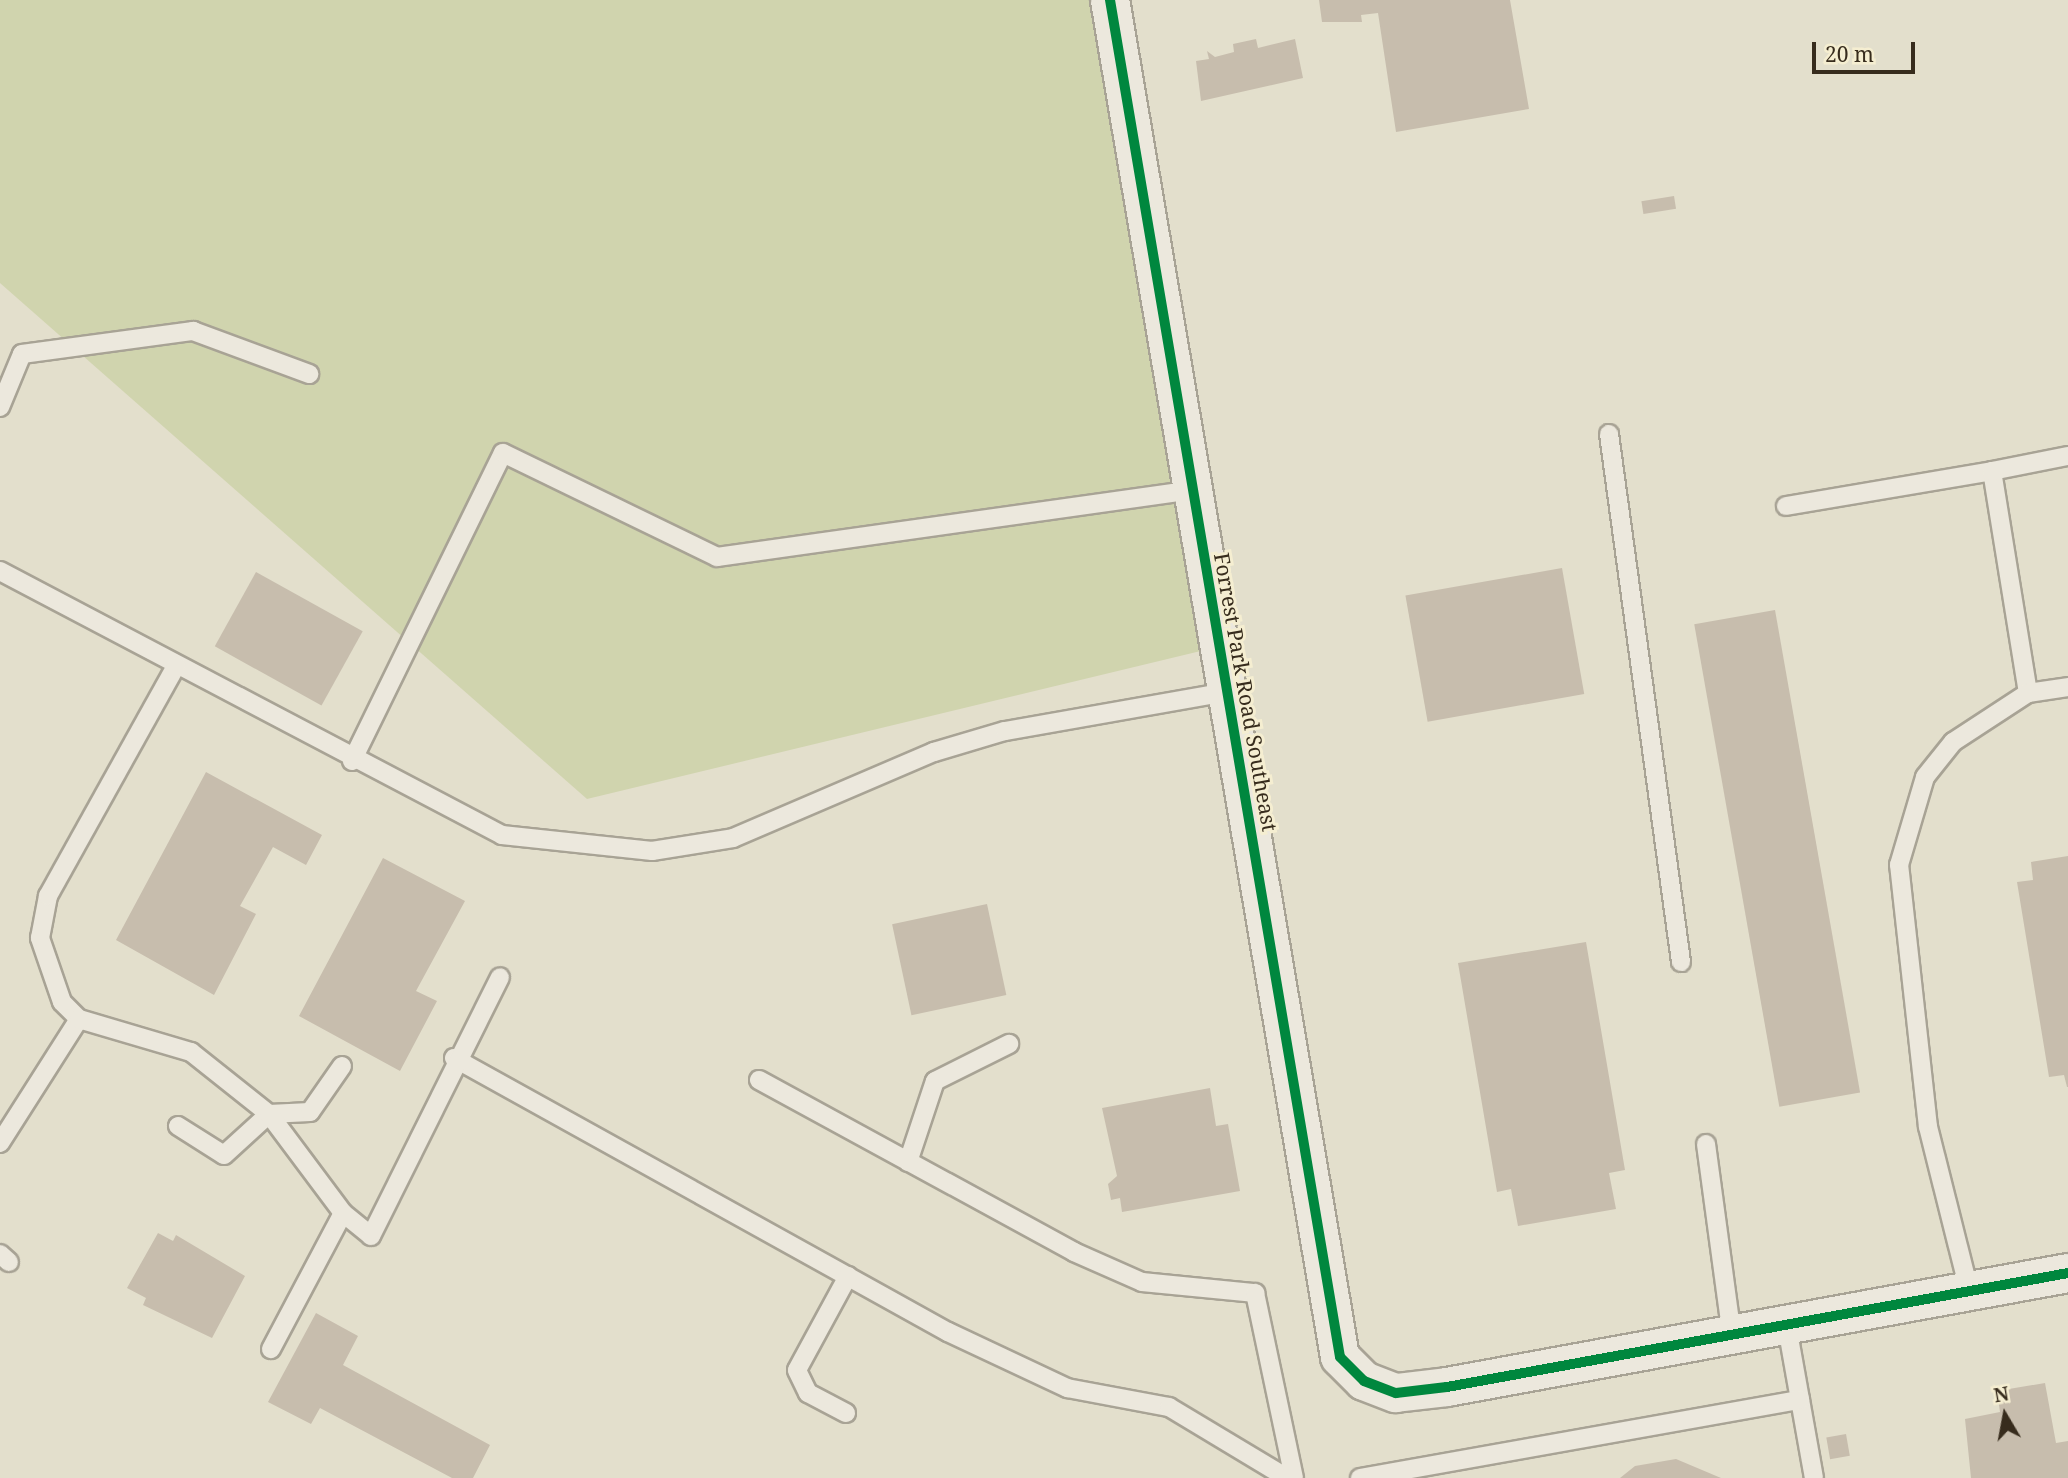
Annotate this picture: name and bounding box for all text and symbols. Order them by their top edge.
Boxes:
scale bar [1816,28,1919,72]
text: 20 m [1825,40,1874,68]
street label: Forrest Park Road Southeast [1209,551,1283,833]
north arrow [1970,1380,2040,1450]
text: N [1992,1380,2011,1408]

